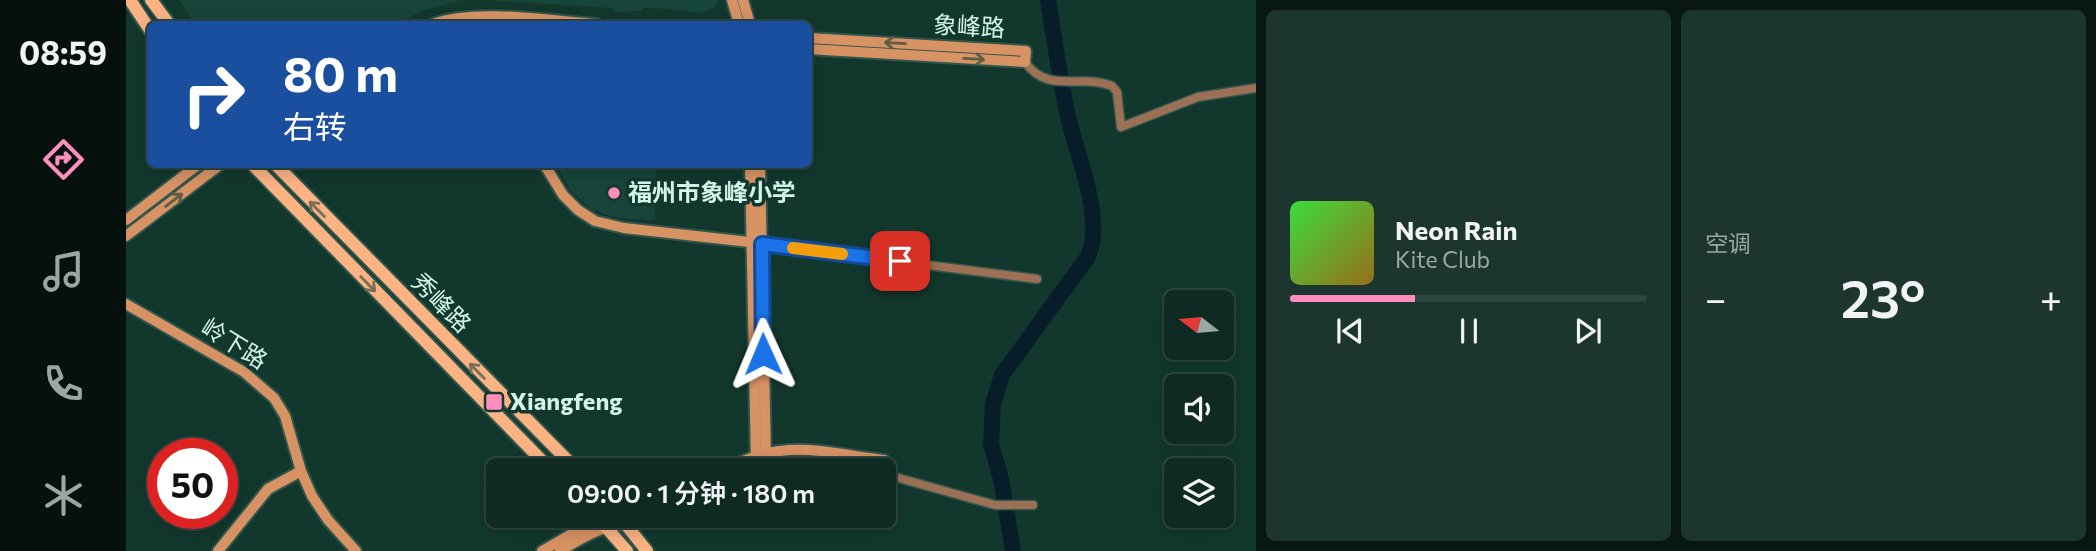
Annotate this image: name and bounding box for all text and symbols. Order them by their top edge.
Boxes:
street label: 象峰路 [932,9,1006,42]
text: 08:59 [19,32,107,72]
one-way arrow [883,37,906,50]
text: 80 m [283,42,398,102]
icon: right [168,49,259,140]
one-way arrow [963,52,986,65]
text: 右转 [283,106,347,146]
icon: directions [39,135,88,184]
place label: 福州市象峰小学 [628,177,796,206]
marker: 福州市象峰小学 [606,185,622,201]
one-way arrow [164,193,183,207]
one-way arrow [309,201,326,218]
text: Neon Rain [1395,214,1518,245]
text: 空调 [1705,229,1751,257]
pin [870,231,930,291]
icon: arrive [881,242,919,280]
text: Kite Club [1395,245,1490,273]
icon: music [39,247,88,296]
text: 23° [1841,265,1926,329]
street label: 秀峰路 [406,266,478,338]
text: − [1705,274,1727,321]
text: + [2040,274,2062,321]
one-way arrow [360,275,377,292]
north arrow [1164,290,1234,360]
map controls [1164,290,1234,528]
street label: 岭下路 [197,311,273,374]
icon: previous [1331,312,1369,350]
icon: pause [1450,312,1488,350]
icon: next [1569,312,1607,350]
position arrow [726,317,800,391]
icon: phone [39,359,88,408]
one-way arrow [469,362,486,379]
button: sound [1164,374,1234,444]
place label: Xiangfeng [510,386,623,415]
marker: Xiangfeng [484,392,504,412]
speed limit sign: 50 [147,438,238,529]
button: layers [1164,458,1234,528]
icon: climate [39,471,88,520]
text: 09:00 · 1 分钟 · 180 m [567,477,815,508]

